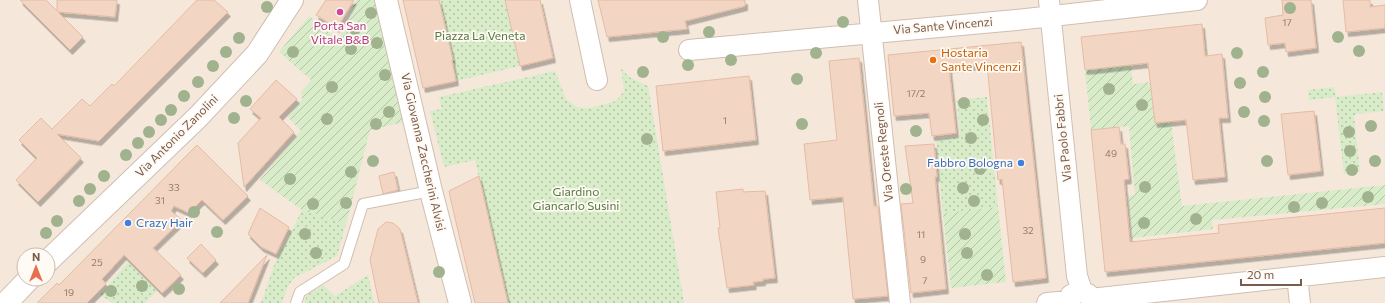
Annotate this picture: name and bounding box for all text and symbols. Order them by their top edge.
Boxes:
marker: Porta San Vitale B&B [335,7,345,17]
street label: Via Sante Vincenzi [893,14,993,36]
house number: 17 [1282,16,1292,28]
place label: Porta San Vitale B&B [311,18,369,46]
park label: Piazza La Veneta [435,28,525,42]
place label: Hostaria Sante Vincenzi [941,45,1021,73]
marker: Hostaria Sante Vincenzi [928,55,938,65]
street label: Via Giovanna Zaccherini Alvisi [399,71,449,232]
house number: 17/2 [907,87,926,99]
street label: Via Antonio Zanolini [132,91,220,179]
street label: Via Paolo Fabbri [1050,93,1074,183]
street label: Via Oreste Regnoli [871,102,895,203]
house number: 1 [723,114,727,126]
house number: 49 [1105,147,1117,159]
place label: Fabbro Bologna [927,155,1013,169]
marker: Fabbro Bologna [1016,158,1026,168]
house number: 33 [168,181,180,193]
park label: Giardino Giancarlo Susini [533,184,619,212]
house number: 31 [155,194,165,206]
place label: Crazy Hair [136,215,193,229]
marker: Crazy Hair [123,218,133,228]
house number: 32 [1022,224,1034,236]
house number: 11 [917,228,925,240]
north arrow [16,247,56,287]
text: N [32,250,40,263]
house number: 9 [920,253,926,265]
house number: 25 [91,256,103,268]
scale bar [1241,261,1301,287]
text: 20 m [1247,267,1274,281]
house number: 7 [922,274,928,286]
house number: 19 [64,286,74,298]

